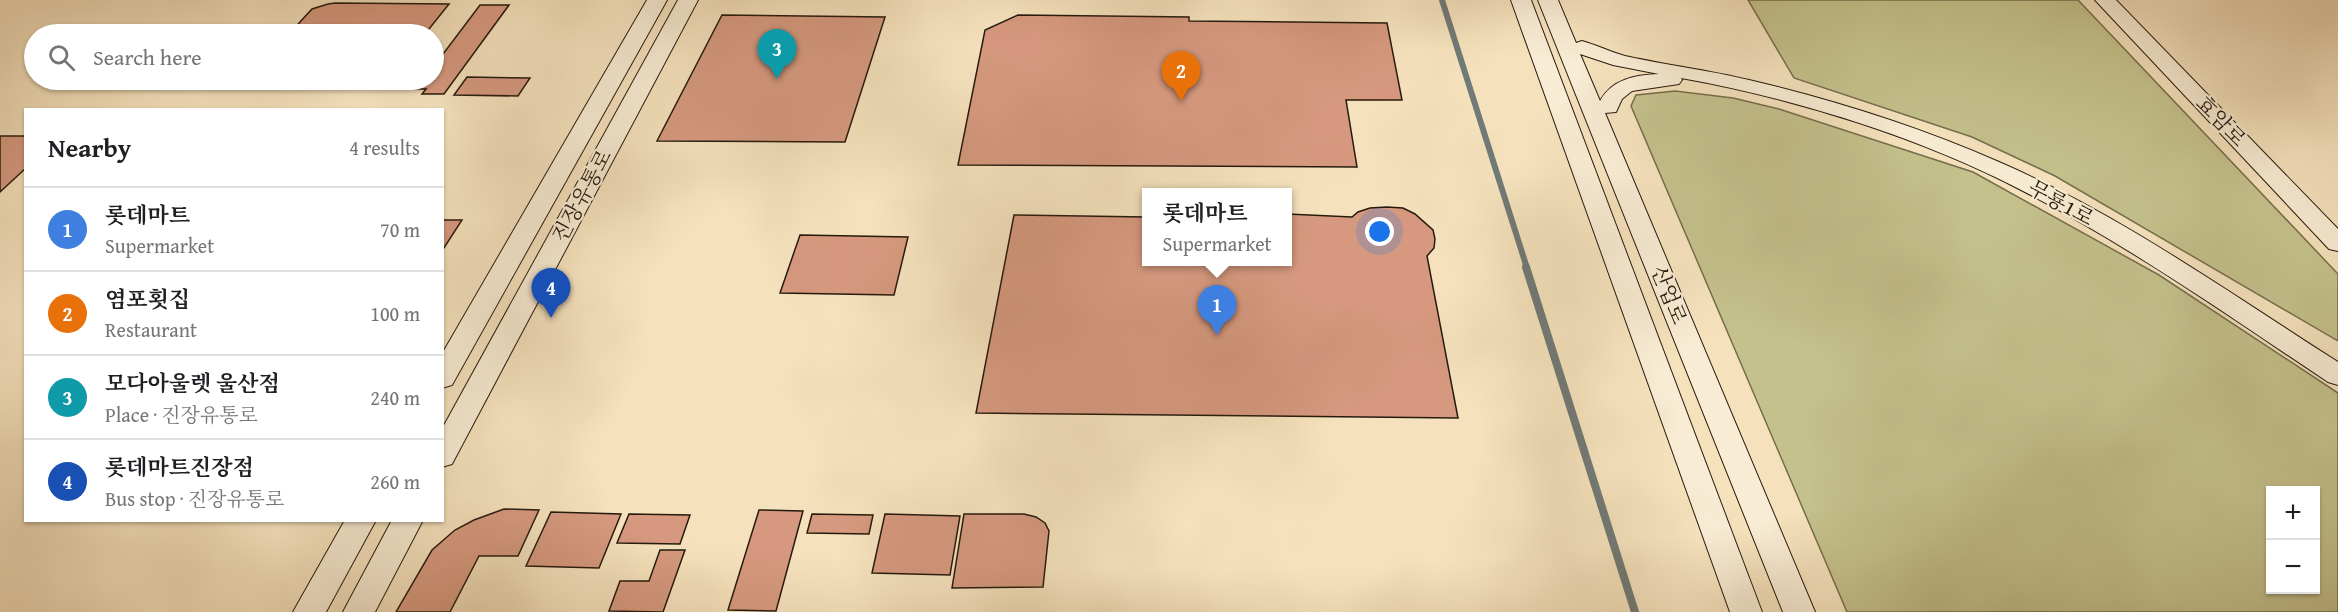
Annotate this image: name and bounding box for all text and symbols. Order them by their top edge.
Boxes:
search box [24,24,444,90]
pin: 3 [758,29,796,79]
icon: search [45,41,78,74]
text: Search here [93,41,202,73]
pin: 2 [1162,51,1200,101]
street label: 효암로 [2189,88,2254,153]
text: Nearby [48,128,131,167]
text: 4 results [349,133,420,162]
street label: 진장유통로 [544,144,619,248]
street label: 무룡1로 [2023,172,2100,233]
popup [1142,188,1292,266]
text: 롯데마트 [1162,197,1247,229]
text: 롯데마트 [105,199,190,231]
text: 1 [62,215,73,244]
text: 70 m [380,215,420,244]
your location [1365,217,1394,246]
text: Supermarket [1162,229,1272,258]
text: Supermarket [105,231,214,260]
street label: 산업로 [1644,261,1695,329]
pin: 4 [532,268,570,318]
text: 염포횟집 [105,283,190,315]
pin: 1 [1198,286,1236,335]
text: 2 [62,299,73,328]
text: 100 m [370,299,420,328]
text: Restaurant [105,315,197,344]
text: 모다아울렛 울산점 [105,367,280,399]
text: 3 [62,383,73,412]
text: 240 m [370,383,420,412]
text: Place · 진장유통로 [105,400,258,429]
text: 롯데마트진장점 [105,451,254,483]
text: 4 [62,467,73,496]
text: 260 m [370,467,420,496]
text: Bus stop · 진장유통로 [105,484,284,513]
map controls [2266,486,2320,594]
button: + [2266,486,2320,540]
button: − [2266,540,2320,594]

